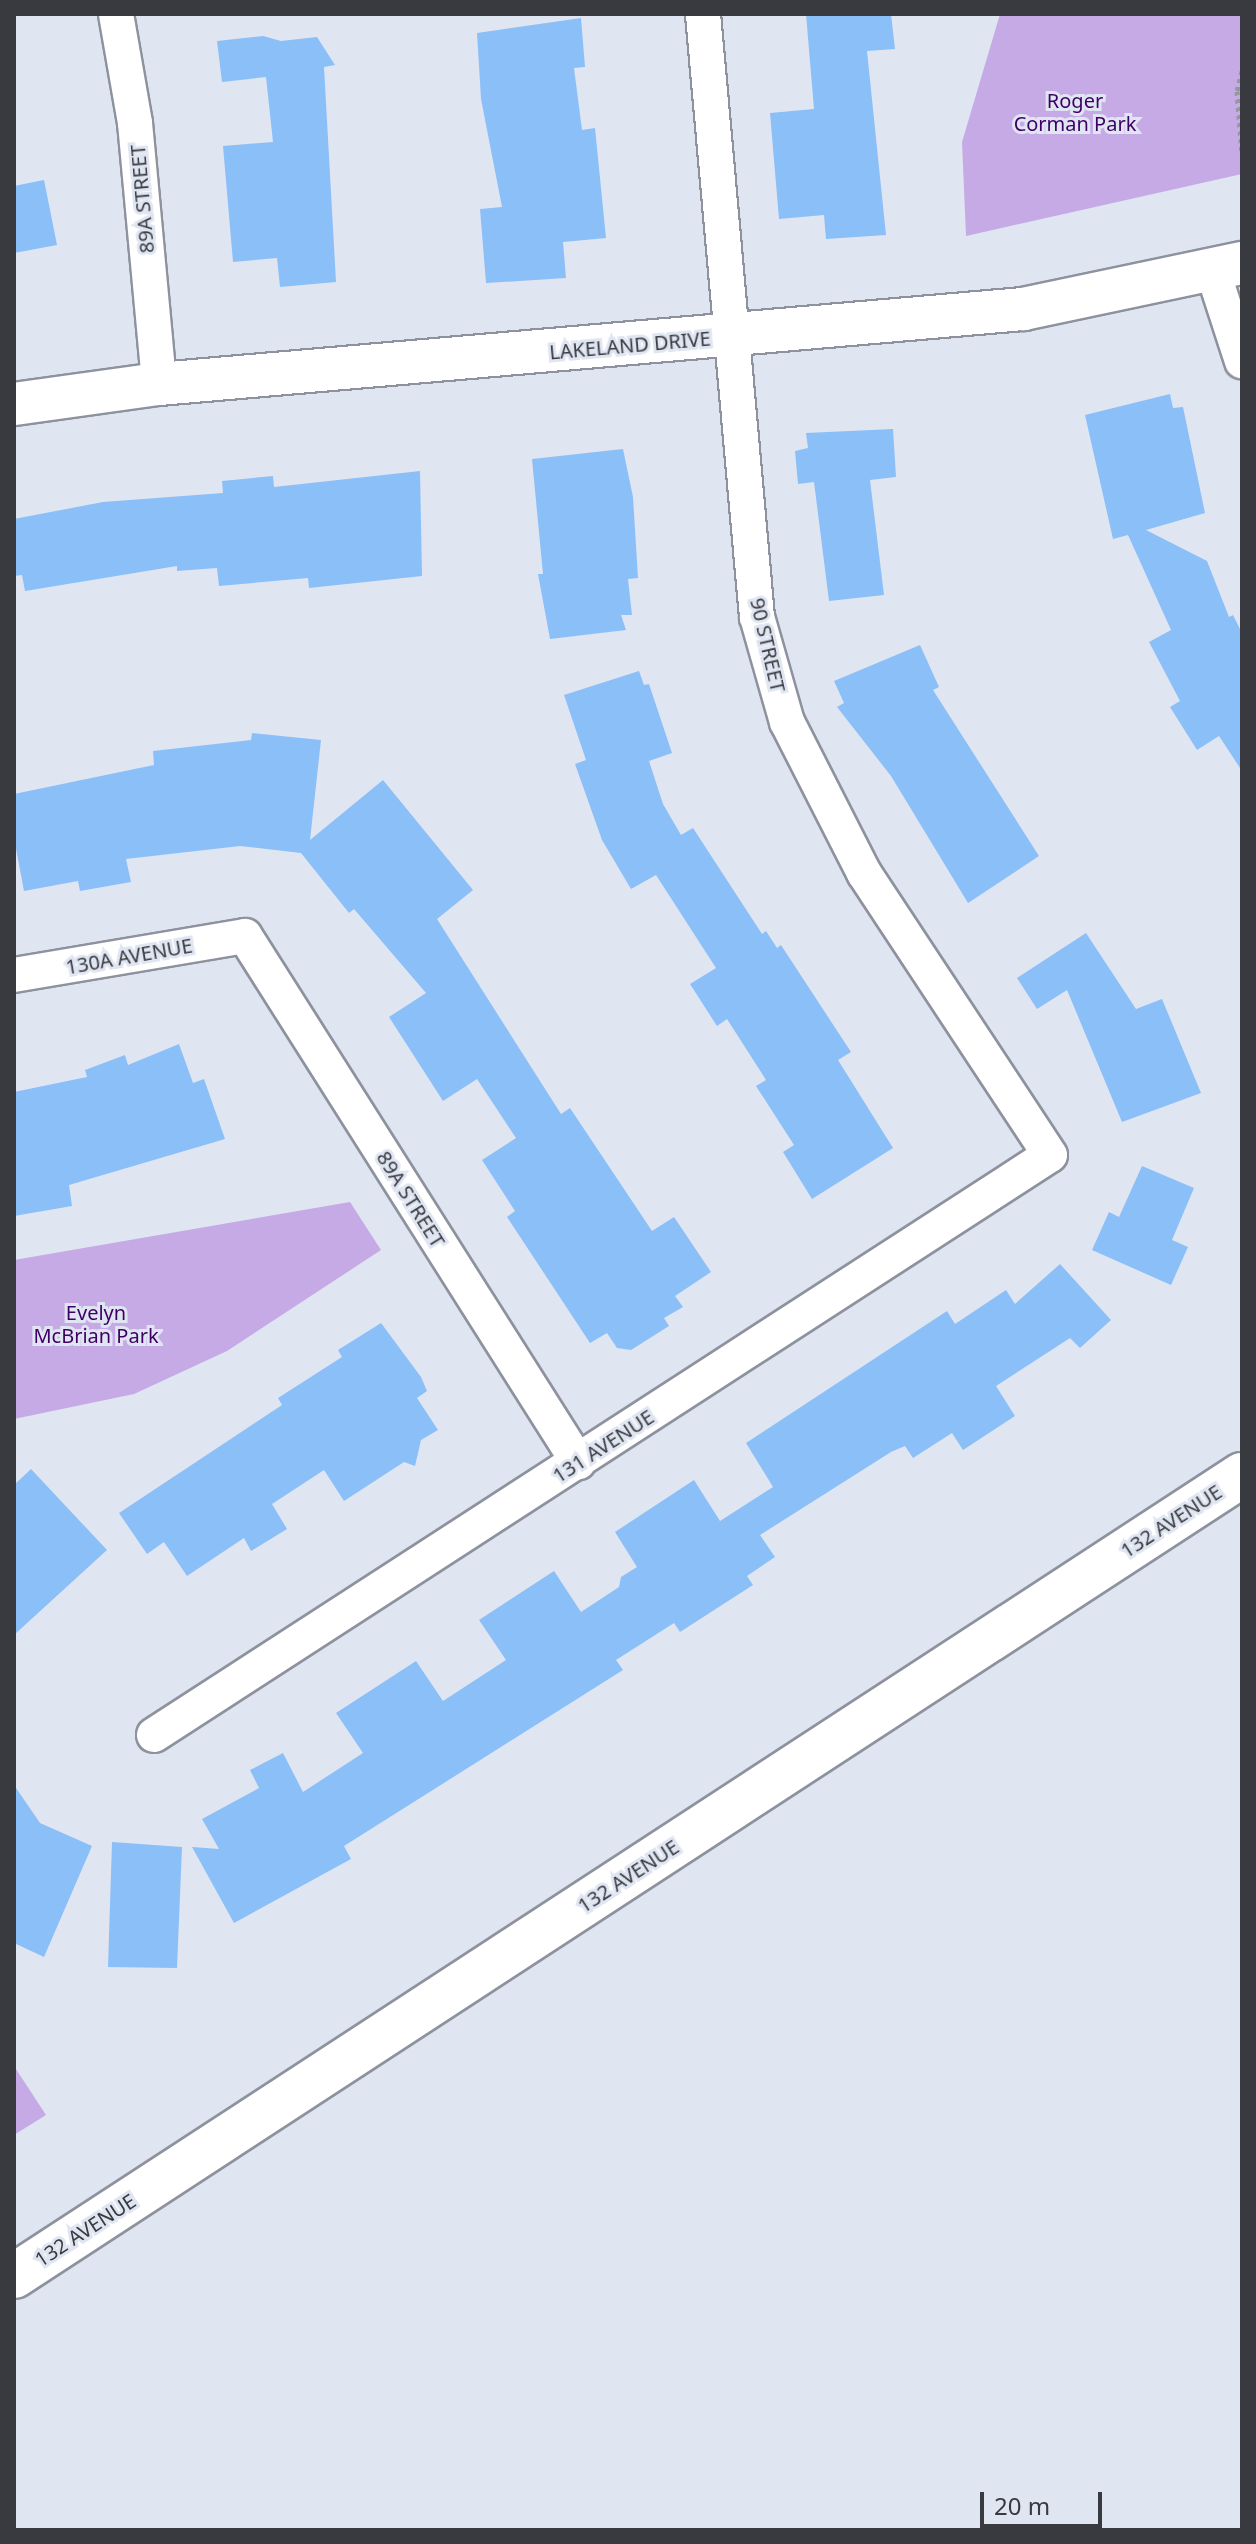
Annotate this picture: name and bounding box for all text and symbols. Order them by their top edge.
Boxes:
park label: Roger Corman Park [1014,89,1136,136]
street label: 89A STREET [125,144,159,254]
street label: LAKELAND DRIVE [548,326,712,364]
street label: 90 STREET [746,596,790,694]
street label: 130A AVENUE [64,933,194,979]
street label: 89A STREET [372,1147,450,1251]
park label: Evelyn McBrian Park [33,1300,159,1347]
street label: 131 AVENUE [548,1404,658,1488]
street label: 132 AVENUE [1116,1479,1226,1563]
street label: 132 AVENUE [573,1834,683,1918]
street label: 132 AVENUE [30,2188,140,2272]
scale bar [984,2476,1106,2526]
text: 20 m [994,2489,1050,2522]

